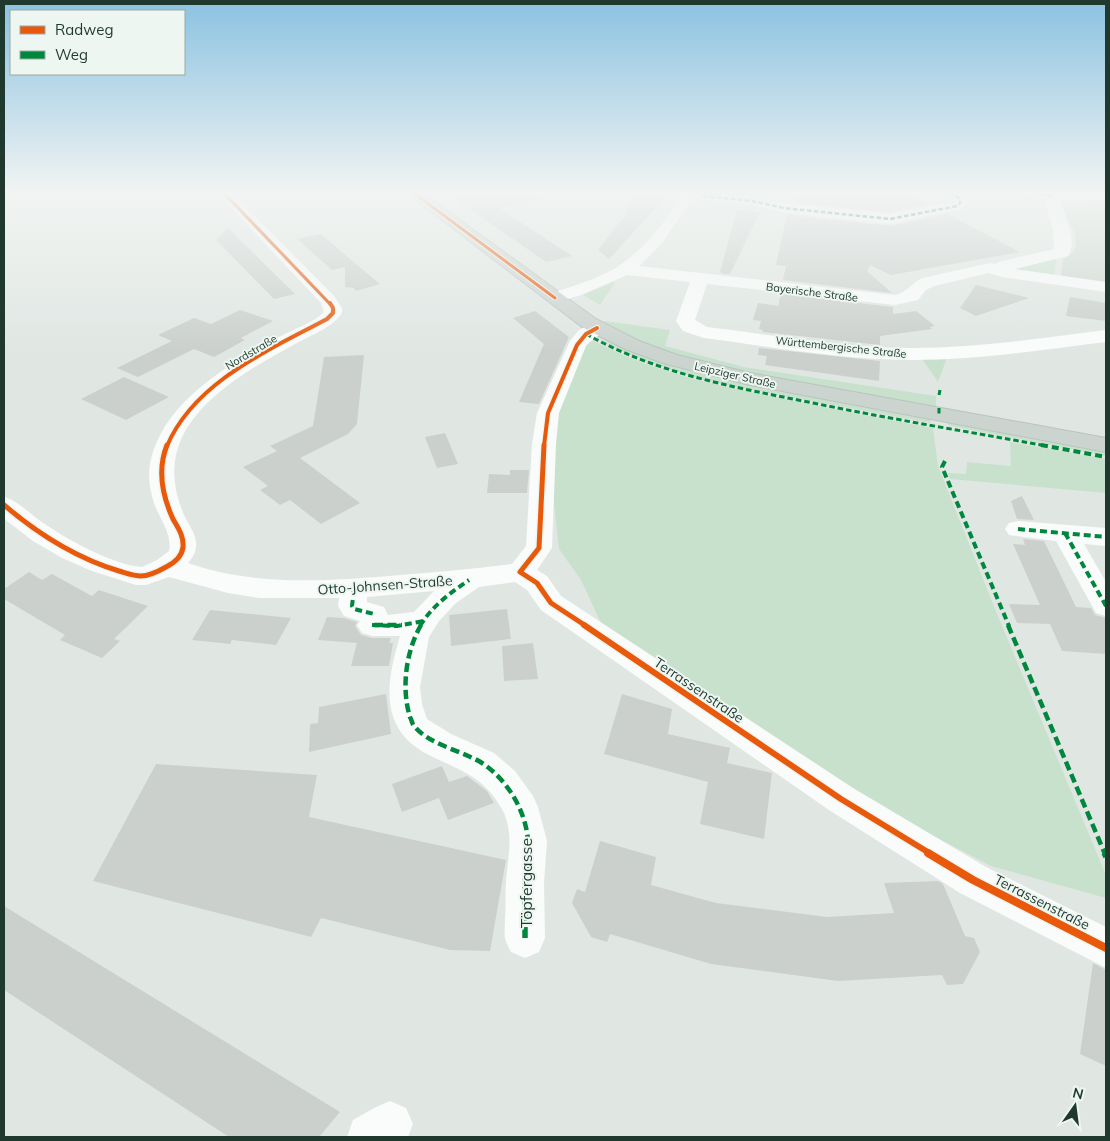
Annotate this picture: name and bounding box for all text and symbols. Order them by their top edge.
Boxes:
legend [10,10,185,75]
text: Radweg [55,20,113,39]
text: Weg [55,45,88,64]
street label: Bayerische Straße [765,279,859,305]
street label: Nordstraße [223,331,279,373]
street label: Württembergische Straße [775,333,907,361]
street label: Leipziger Straße [693,359,777,391]
street label: Otto-Johnsen-Straße [317,571,453,599]
street label: Terrassenstraße [650,653,748,727]
street label: Töpfergasse [516,838,536,928]
street label: Terrassenstraße [991,870,1093,934]
north arrow [1050,1081,1100,1131]
text: N [1071,1083,1085,1103]

